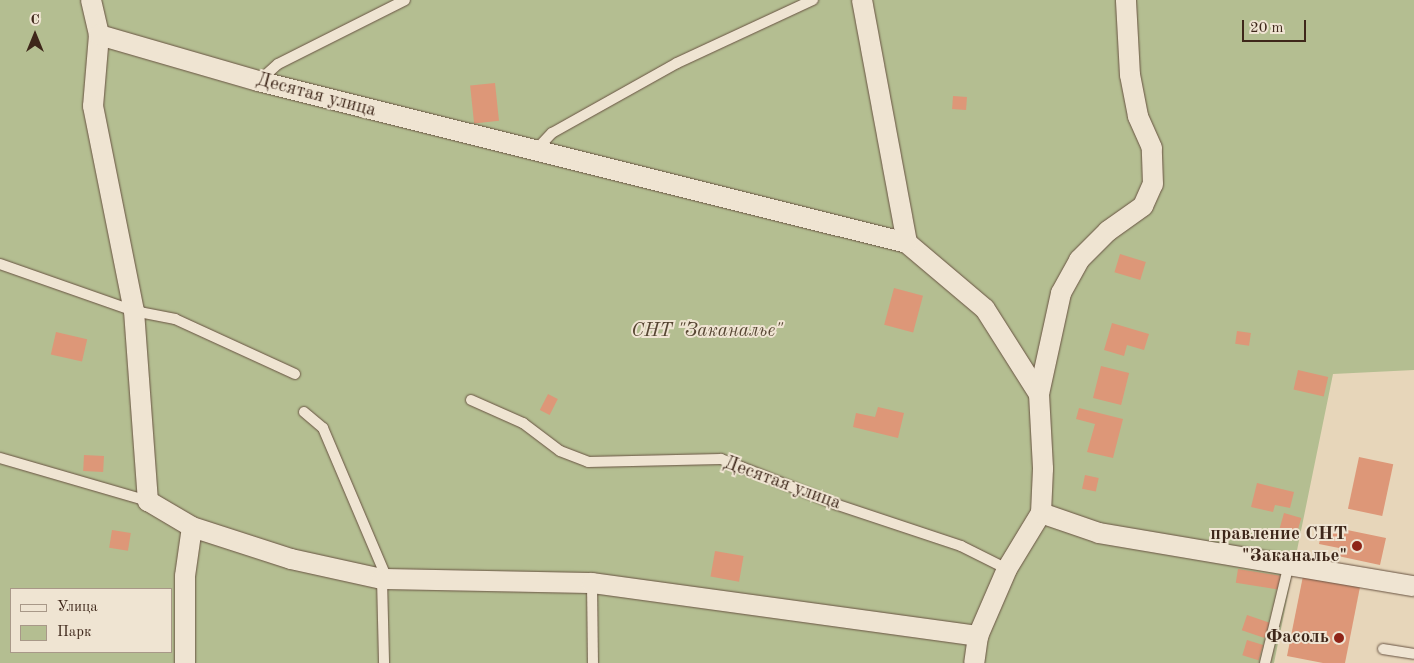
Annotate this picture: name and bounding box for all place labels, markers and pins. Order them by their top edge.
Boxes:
place label: правление СНТ "Заканалье" [1210,524,1347,568]
marker: правление СНТ "Заканалье" [1351,540,1363,552]
place label: Фасоль [1266,627,1329,649]
marker: Фасоль [1333,632,1345,644]

